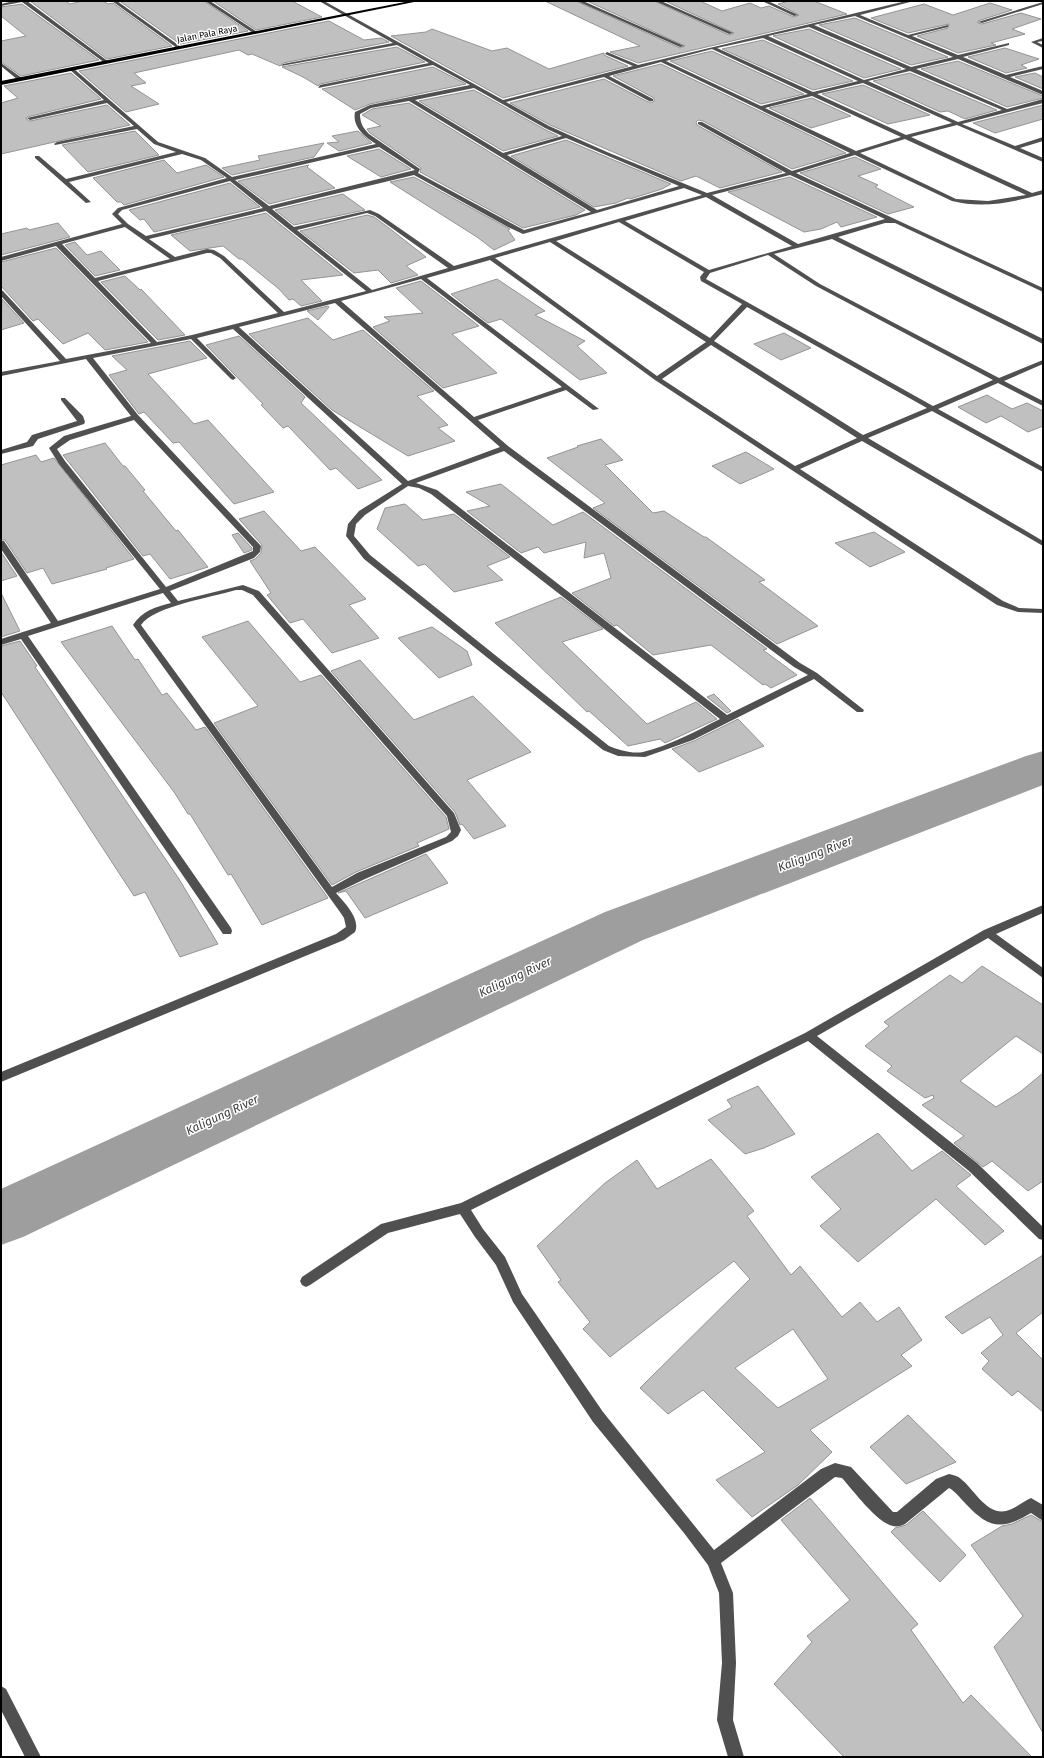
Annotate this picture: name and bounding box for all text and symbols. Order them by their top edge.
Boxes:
street label: Jalan Pala Raya [176,23,238,45]
water label: Kaligung River [776,833,855,875]
water label: Kaligung River [476,954,554,1000]
water label: Kaligung River [183,1092,261,1138]

